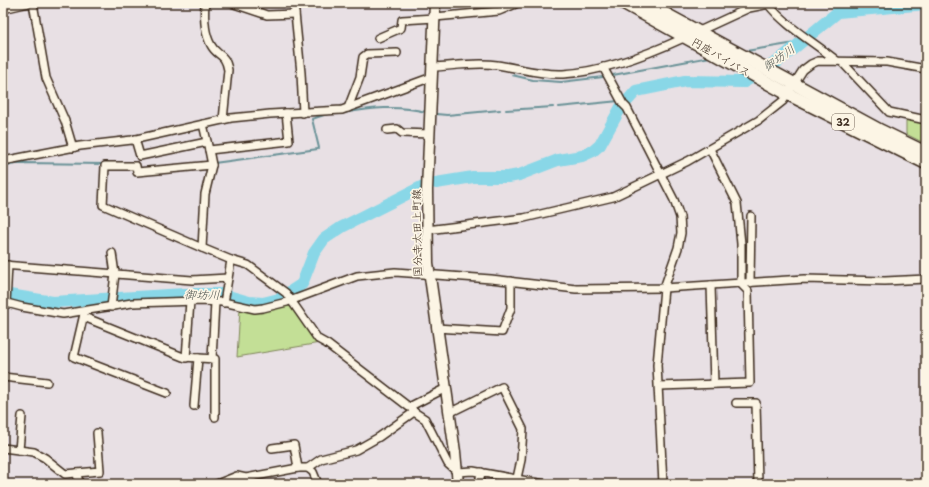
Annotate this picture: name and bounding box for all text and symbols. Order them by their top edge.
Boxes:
street label: 円座バイパス [689,33,754,80]
water label: 御坊川 [759,39,798,75]
road number: 32 [832,114,854,130]
street label: 国分寺太田上町線 [407,189,426,277]
water label: 御坊川 [184,285,220,303]

